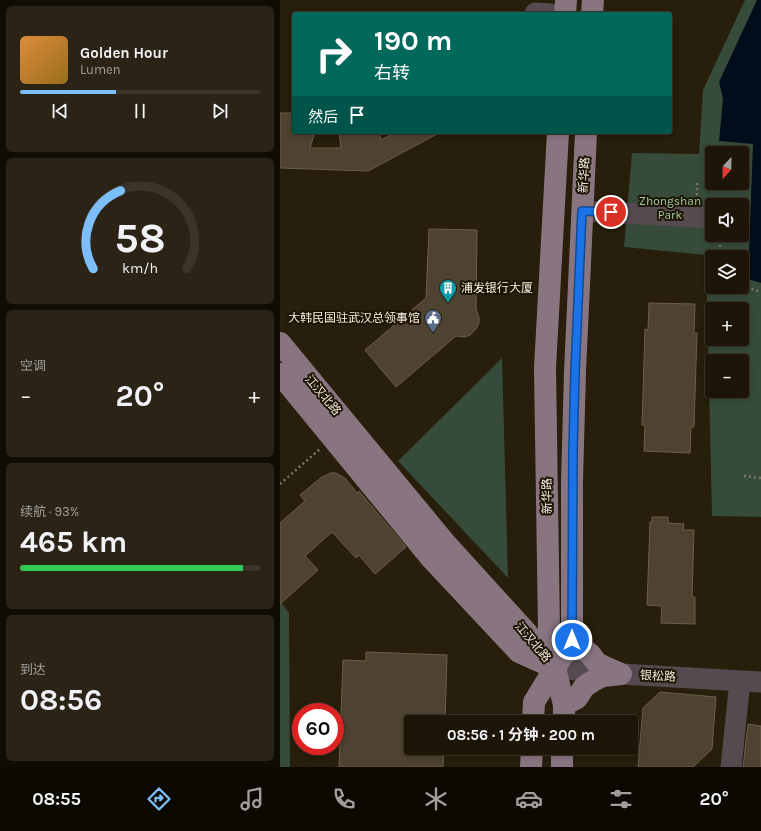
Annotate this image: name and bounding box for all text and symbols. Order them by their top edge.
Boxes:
text: 190 m [374,24,452,57]
icon: right [308,28,360,80]
text: Golden Hour [80,44,168,62]
text: Lumen [80,62,121,77]
text: 右转 [374,62,410,84]
icon: previous [49,100,71,122]
icon: pause [129,100,151,122]
icon: next [209,100,231,122]
icon: arrive [346,104,368,126]
text: 然后 [308,108,338,126]
north arrow [705,146,749,190]
map controls [705,146,749,398]
street label: 新华路 [576,157,592,193]
park label: Zhongshan Park [639,194,701,222]
pin [594,195,628,229]
button: sound [705,198,749,242]
icon: arrive [600,201,622,223]
text: 58 [114,214,166,262]
button: layers [705,250,749,294]
text: km/h [122,260,158,277]
building icon: 浦发银行大厦 [438,278,458,303]
place label: 浦发银行大厦 [461,281,533,295]
button: + [705,302,749,346]
public building icon: 大韩民国驻武汉总领事馆 [423,308,443,333]
place label: 大韩民国驻武汉总领事馆 [288,311,420,325]
button: − [705,354,749,398]
text: 空调 [20,358,46,373]
street label: 江汉北路 [302,372,344,418]
text: 20° [116,378,164,414]
text: − [20,383,32,409]
text: + [248,383,260,409]
street label: 新华路 [540,478,554,514]
text: 续航 · 93% [20,504,79,519]
text: 465 km [20,524,127,560]
street label: 江汉北路 [512,619,554,665]
position arrow [551,619,593,661]
text: 到达 [20,662,46,677]
street label: 银松路 [640,668,676,684]
text: 08:56 [20,682,102,718]
speed limit sign: 60 [292,703,344,755]
text: 08:56 · 1 分钟 · 200 m [447,726,595,744]
icon: directions [145,785,173,813]
icon: music [238,785,266,813]
icon: phone [330,785,358,813]
icon: climate [422,785,450,813]
icon: car [515,785,543,813]
icon: filters [607,785,635,813]
text: 08:55 [32,788,81,810]
text: 20° [700,788,729,810]

